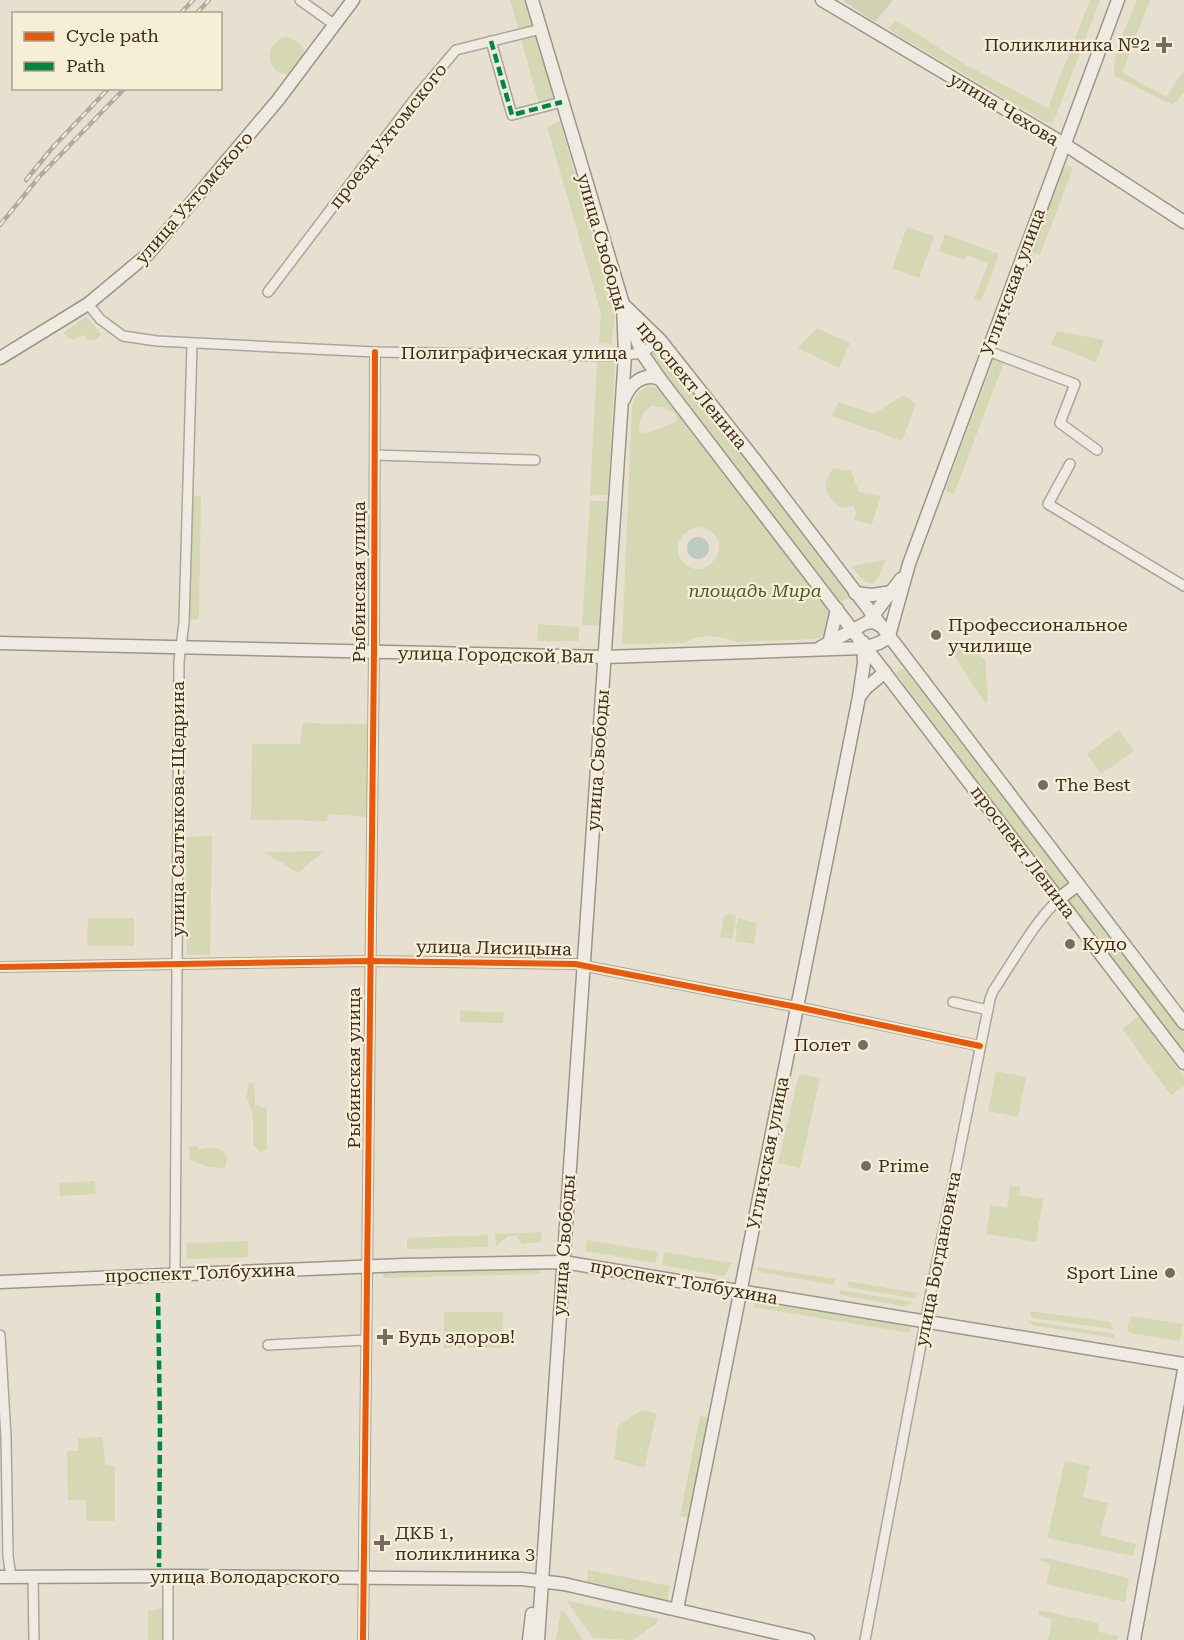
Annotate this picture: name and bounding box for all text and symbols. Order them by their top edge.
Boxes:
legend [12,12,222,90]
text: Cycle path [66,25,159,46]
place label: Поликлиника №2 [984,34,1150,55]
marker: Поликлиника №2 [1155,36,1173,54]
text: Path [66,55,105,76]
street label: проезд Ухтомского [324,59,451,213]
street label: улица Чехова [946,68,1063,150]
street label: улица Ухтомского [130,127,257,268]
street label: улица Свободы [573,171,632,313]
street label: Угличская улица [976,205,1049,358]
street label: проспект Ленина [633,316,752,453]
street label: Полиграфическая улица [401,342,627,363]
street label: Рыбинская улица [348,501,369,663]
park label: площадь Мира [688,580,822,601]
place label: Профессиональное училище [948,614,1128,656]
marker: Профессиональное училище [929,628,943,642]
street label: улица Городской Вал [398,642,594,667]
street label: улица Салтыкова-Щедрина [167,681,188,937]
street label: улица Свободы [582,688,613,831]
place label: The Best [1055,774,1131,795]
marker: The Best [1036,778,1050,792]
street label: проспект Ленина [967,781,1080,922]
place label: Кудо [1082,933,1127,954]
street label: улица Лисицына [416,936,572,959]
marker: Кудо [1063,937,1077,951]
street label: Рыбинская улица [343,987,364,1149]
place label: Полет [794,1034,851,1055]
marker: Полет [856,1038,870,1052]
street label: Угличская улица [742,1074,793,1231]
place label: Prime [878,1155,929,1176]
marker: Prime [859,1159,873,1173]
street label: улица Богдановича [910,1169,965,1348]
street label: улица Свободы [548,1173,579,1316]
street label: проспект Толбухина [589,1255,780,1308]
street label: проспект Толбухина [104,1259,296,1286]
place label: Sport Line [1067,1262,1158,1283]
marker: Sport Line [1163,1266,1177,1280]
place label: Будь здоров! [398,1326,515,1347]
marker: Будь здоров! [376,1328,394,1346]
place label: ДКБ 1, поликлиника 3 [395,1522,535,1564]
marker: ДКБ 1, поликлиника 3 [373,1534,391,1552]
street label: улица Володарского [150,1566,340,1587]

